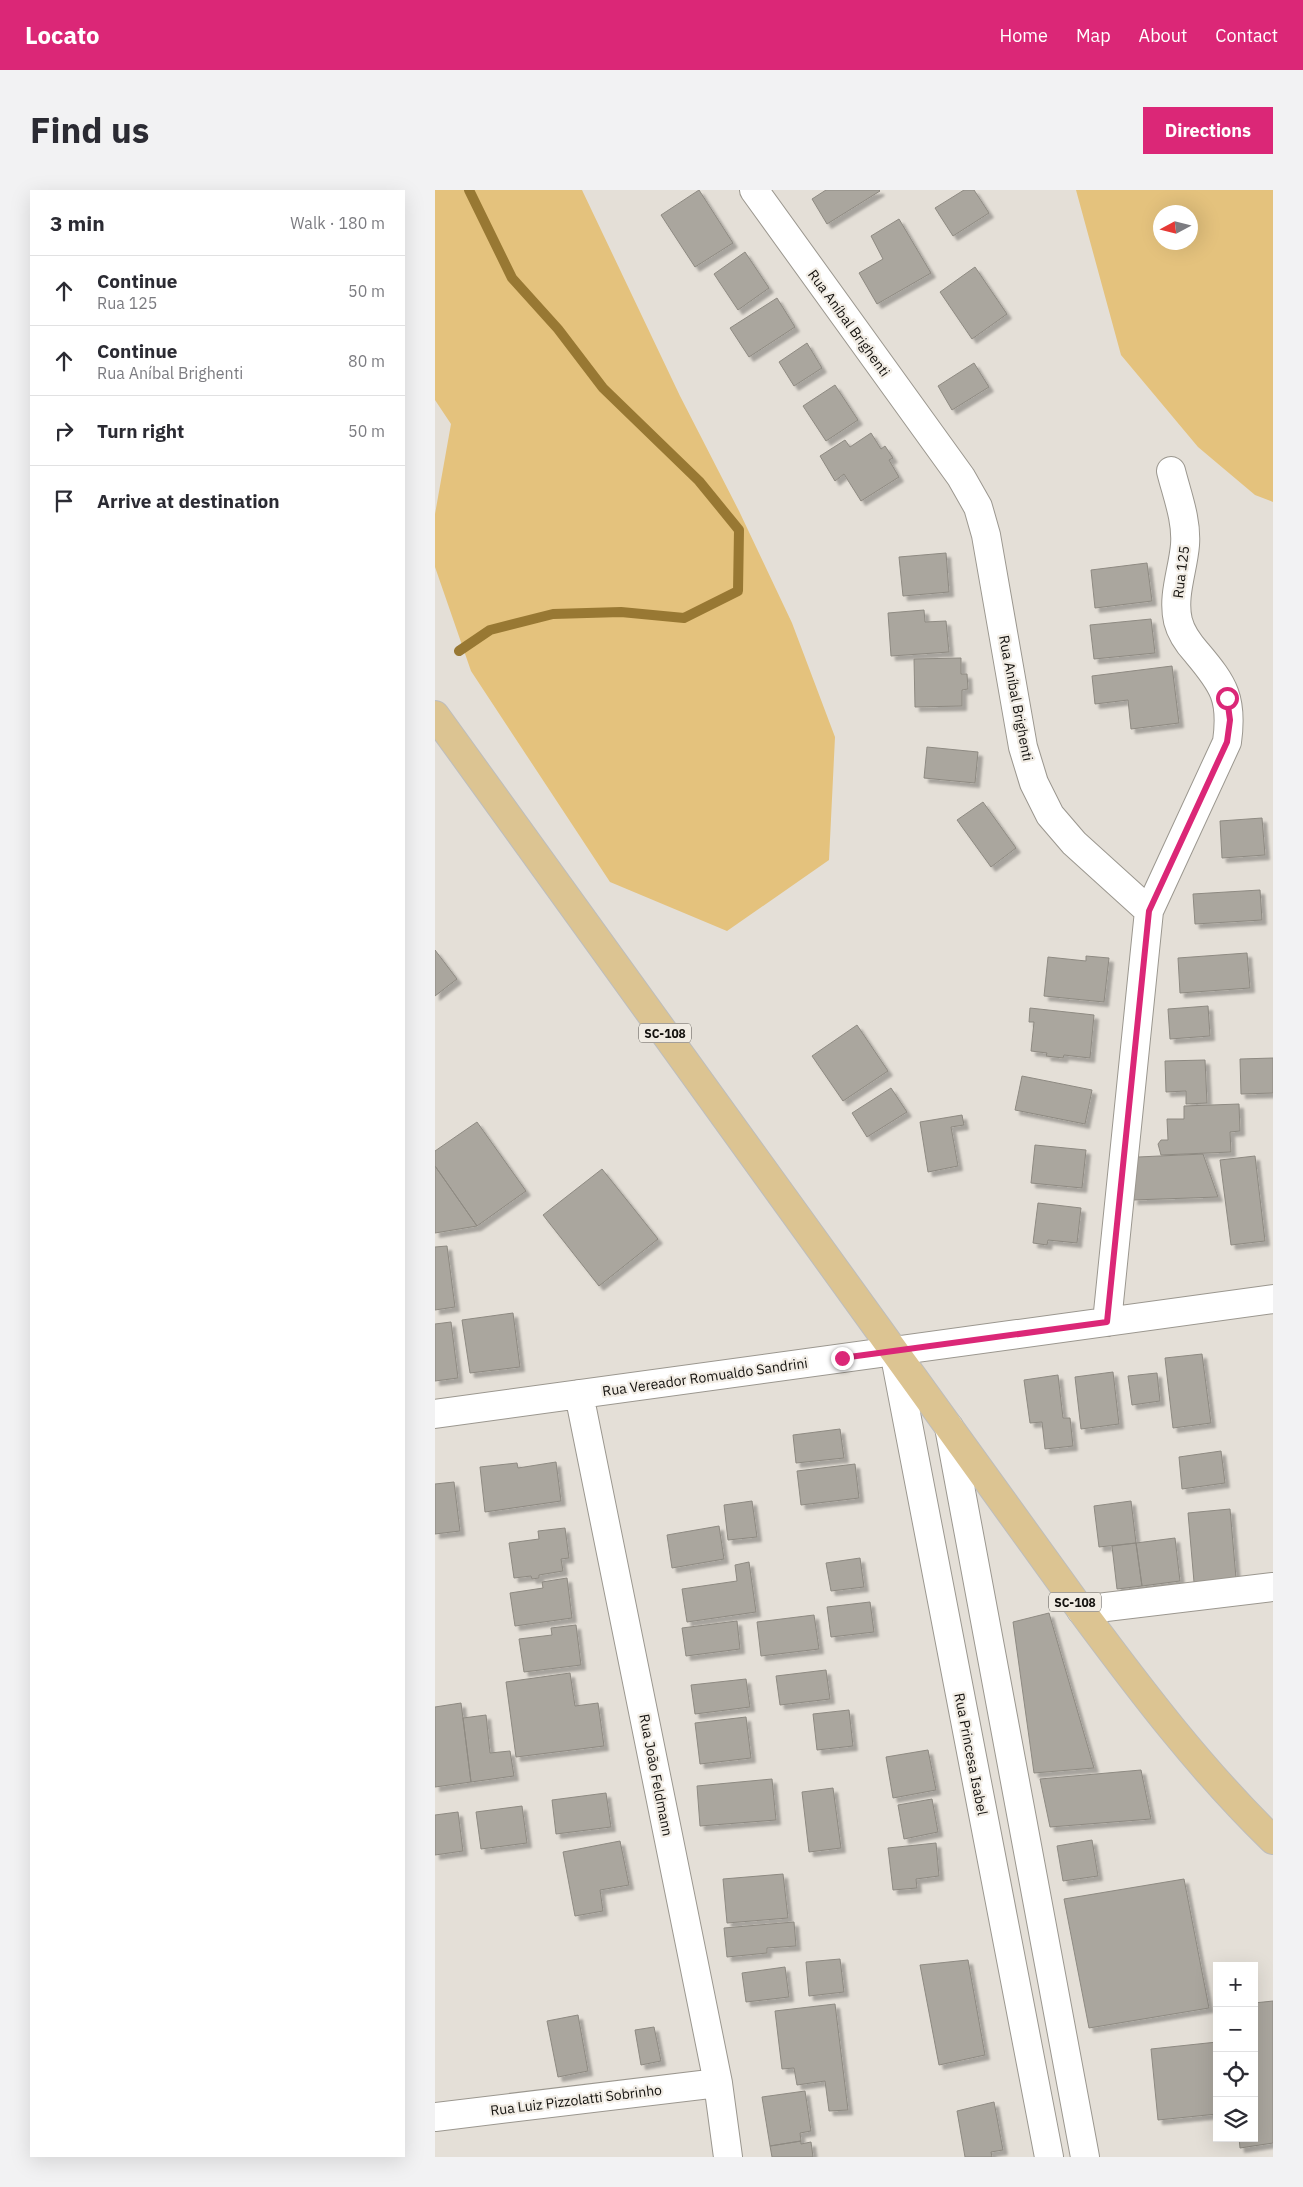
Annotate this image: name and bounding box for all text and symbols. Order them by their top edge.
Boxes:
text: Locato [25,19,100,51]
text: Home [1000,24,1048,47]
text: Map [1076,24,1111,47]
text: About [1139,24,1187,47]
text: Contact [1215,24,1278,47]
text: Find us [30,107,149,153]
button: Directions [1143,107,1273,154]
north arrow [1153,205,1198,250]
text: 3 min [50,209,105,237]
text: Walk · 180 m [290,213,385,233]
street label: Rua Aníbal Brighenti [804,266,894,380]
text: Continue [97,269,177,293]
icon: ahead [50,277,78,305]
text: 50 m [348,281,385,301]
text: Rua 125 [97,293,157,313]
text: Continue [97,339,177,363]
icon: ahead [50,347,78,375]
text: 80 m [348,351,385,371]
text: Rua Aníbal Brighenti [97,363,243,383]
icon: right [50,417,78,445]
text: Turn right [97,419,184,443]
text: 50 m [348,421,385,441]
icon: arrive [50,487,78,515]
text: Arrive at destination [97,489,280,513]
street label: Rua 125 [1169,545,1193,599]
street label: Rua Aníbal Brighenti [995,633,1037,763]
route start [1216,687,1239,710]
road number: SC-108 [639,1024,691,1042]
route end [831,1347,854,1370]
street label: Rua Vereador Romualdo Sandrini [601,1354,809,1400]
road number: SC-108 [1049,1592,1101,1611]
street label: Rua Princesa Isabel [950,1691,992,1817]
street label: Rua João Feldmann [635,1712,677,1838]
map controls [1213,1962,1258,2142]
button: + [1213,1962,1258,2007]
button: − [1213,2007,1258,2052]
button: locate [1213,2052,1258,2097]
street label: Rua Luiz Pizzolatti Sobrinho [489,2081,663,2119]
button: layers [1213,2097,1258,2142]

